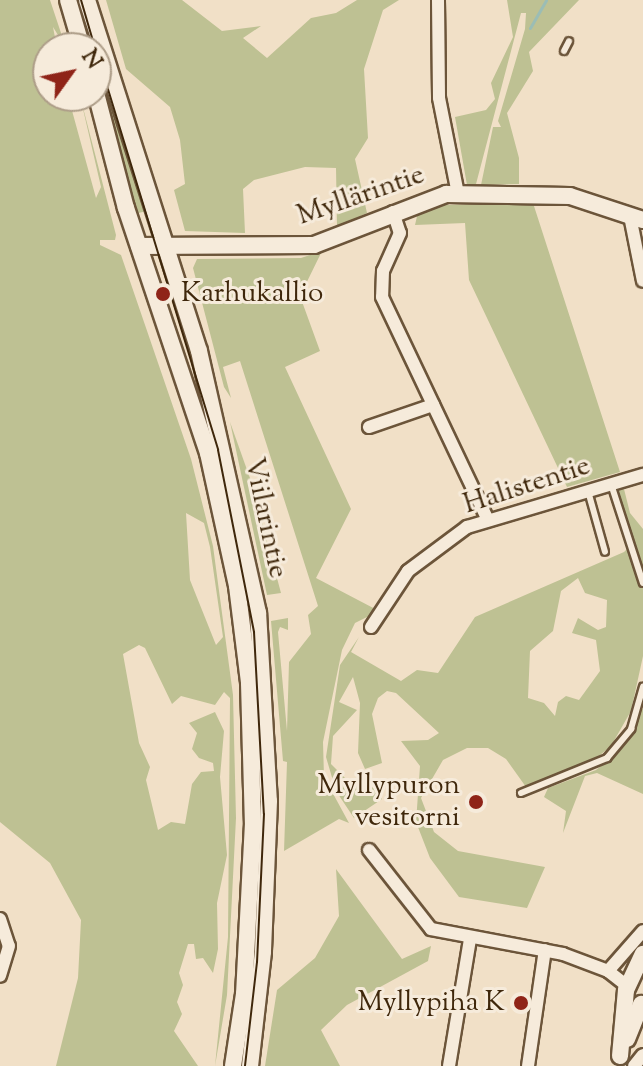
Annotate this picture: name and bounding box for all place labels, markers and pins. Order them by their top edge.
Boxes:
place label: Karhukallio [181,277,323,311]
marker: Karhukallio [152,283,174,305]
place label: Myllypuron vesitorni [318,769,460,835]
marker: Myllypuron vesitorni [467,793,485,811]
place label: Myllypiha K [358,986,505,1020]
marker: Myllypiha K [512,994,530,1012]

